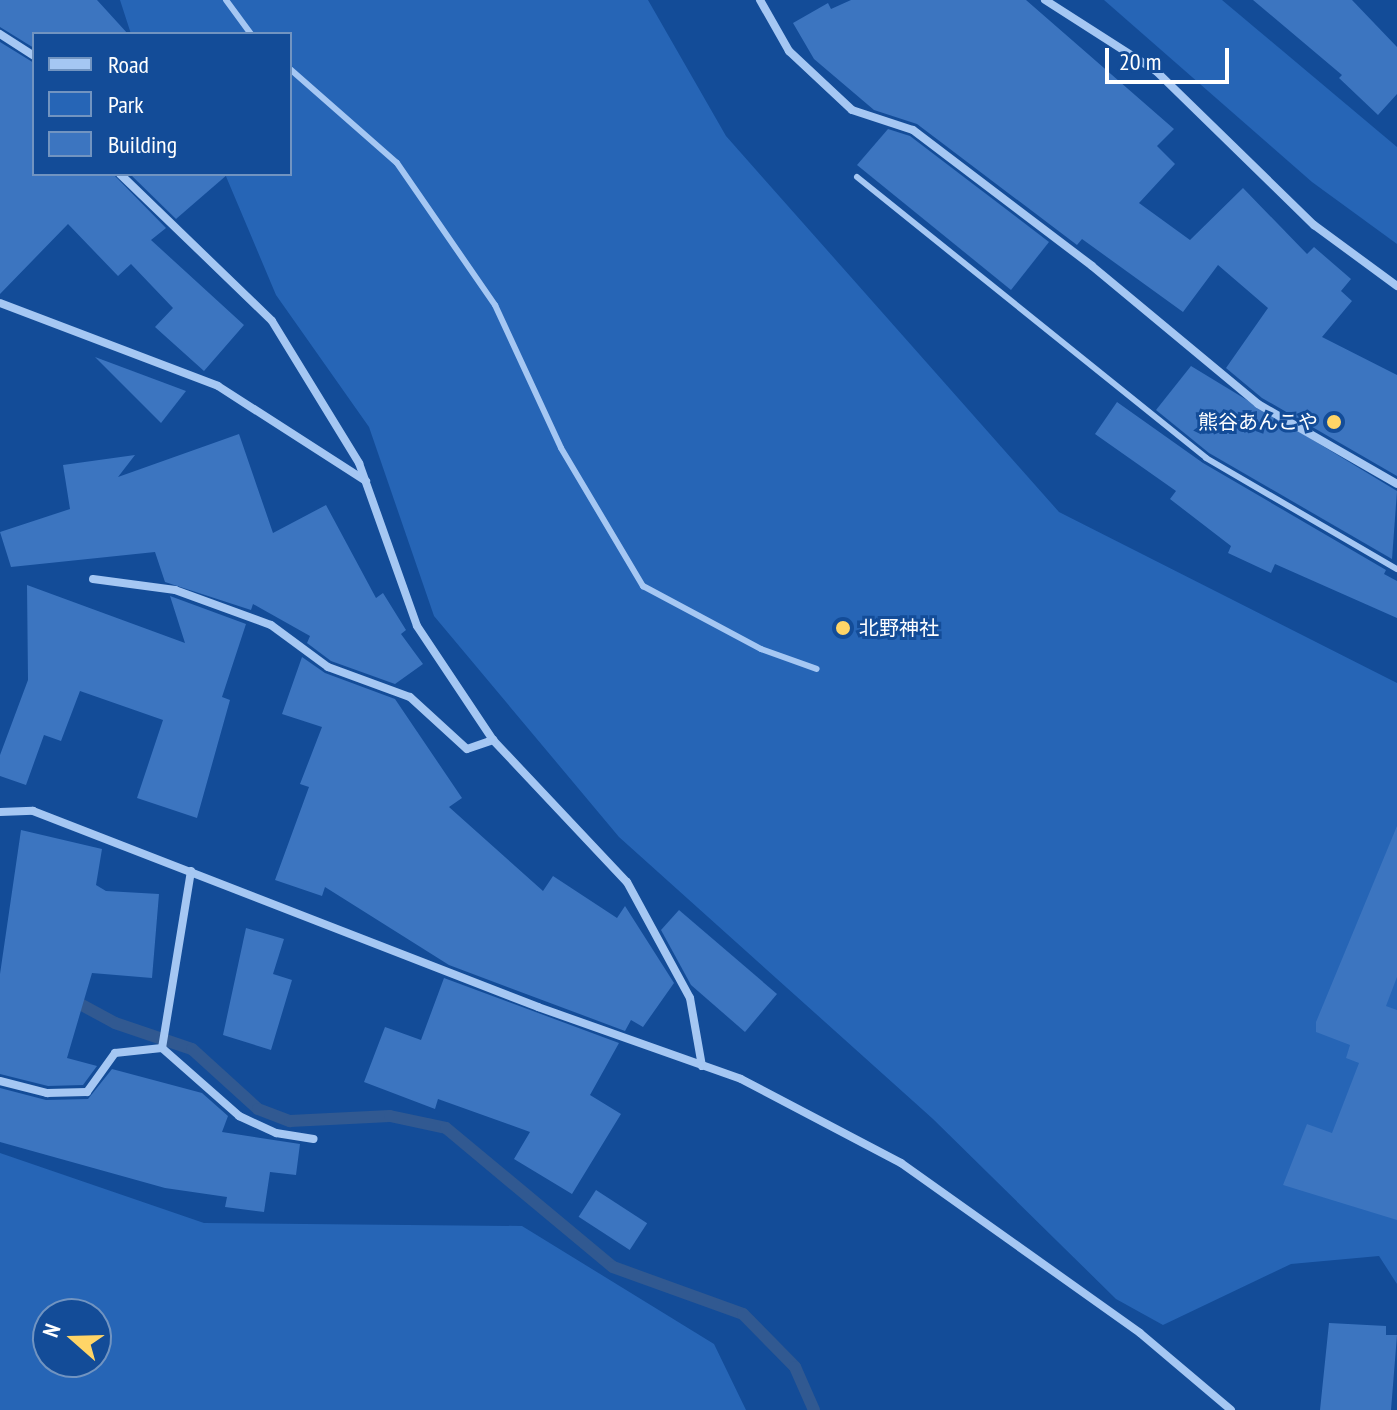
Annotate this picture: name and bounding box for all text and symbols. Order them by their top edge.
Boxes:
legend [32,32,292,176]
scale bar [1109,32,1233,82]
text: 20 m [1119,46,1161,77]
text: Road [108,49,149,80]
text: Park [108,89,144,120]
text: Building [108,129,177,160]
place label: 熊谷あんこや [1198,410,1318,434]
marker: 熊谷あんこや [1325,413,1343,431]
place label: 北野神社 [859,616,939,640]
marker: 北野神社 [834,619,852,637]
north arrow [32,1298,112,1378]
text: N [36,1320,67,1341]

